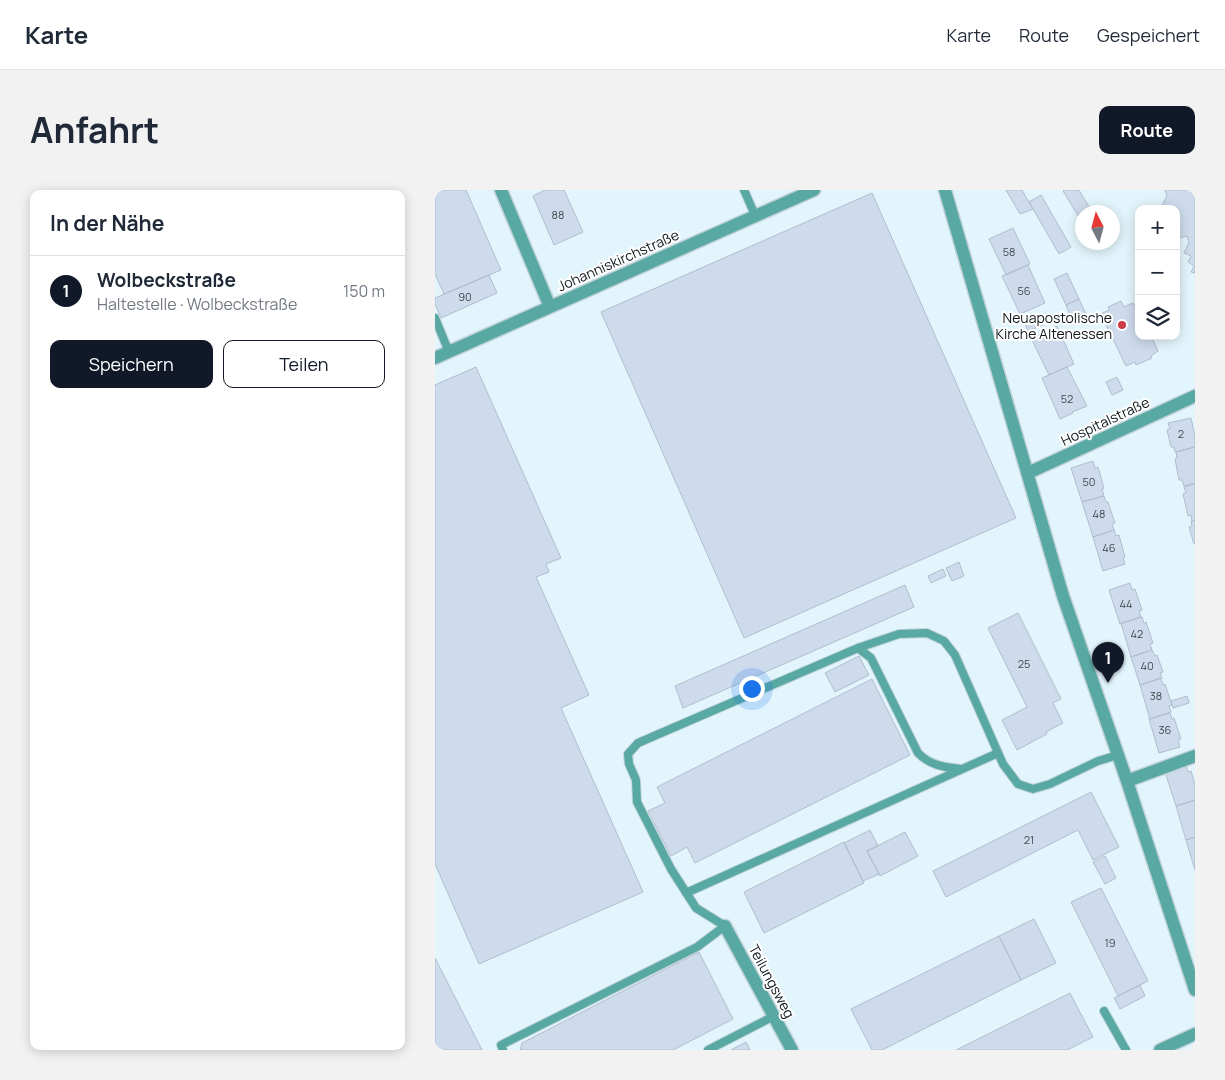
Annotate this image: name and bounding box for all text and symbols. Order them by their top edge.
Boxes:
text: Karte [25,18,88,51]
text: Karte [946,23,991,47]
text: Route [1019,23,1069,47]
text: Gespeichert [1097,23,1200,47]
text: Anfahrt [30,106,159,154]
button: Route [1099,106,1195,154]
north arrow [1075,205,1120,250]
map controls [1135,205,1180,340]
button: + [1135,205,1180,250]
house number: 88 [552,207,564,222]
text: In der Nähe [50,209,164,237]
street label: Johanniskirchstraße [554,225,682,295]
house number: 58 [1003,244,1015,259]
button: − [1135,250,1180,295]
text: Wolbeckstraße [97,267,236,293]
text: 1 [62,280,70,302]
text: 150 m [343,280,385,302]
house number: 56 [1017,283,1031,298]
house number: 90 [458,289,472,304]
text: Haltestelle · Wolbeckstraße [97,293,297,315]
button: layers [1135,295,1180,340]
place label: Neuapostolische Kirche Altenessen [996,308,1112,343]
marker: Neuapostolische Kirche Altenessen [1116,319,1128,331]
button: Speichern [50,340,213,388]
button: Teilen [223,340,385,388]
house number: 52 [1061,391,1073,406]
street label: Hospitalstraße [1058,392,1152,450]
house number: 2 [1178,426,1184,441]
house number: 50 [1082,474,1096,489]
house number: 48 [1093,506,1105,521]
house number: 46 [1102,540,1116,555]
house number: 44 [1119,596,1133,611]
house number: 42 [1131,626,1143,641]
pin: 1 [1092,642,1124,683]
house number: 25 [1018,656,1030,671]
house number: 40 [1140,658,1154,673]
your location [739,676,765,702]
house number: 38 [1150,688,1162,703]
house number: 36 [1159,722,1172,737]
house number: 21 [1024,832,1034,847]
house number: 19 [1104,935,1116,950]
street label: Teilungsweg [745,941,799,1021]

